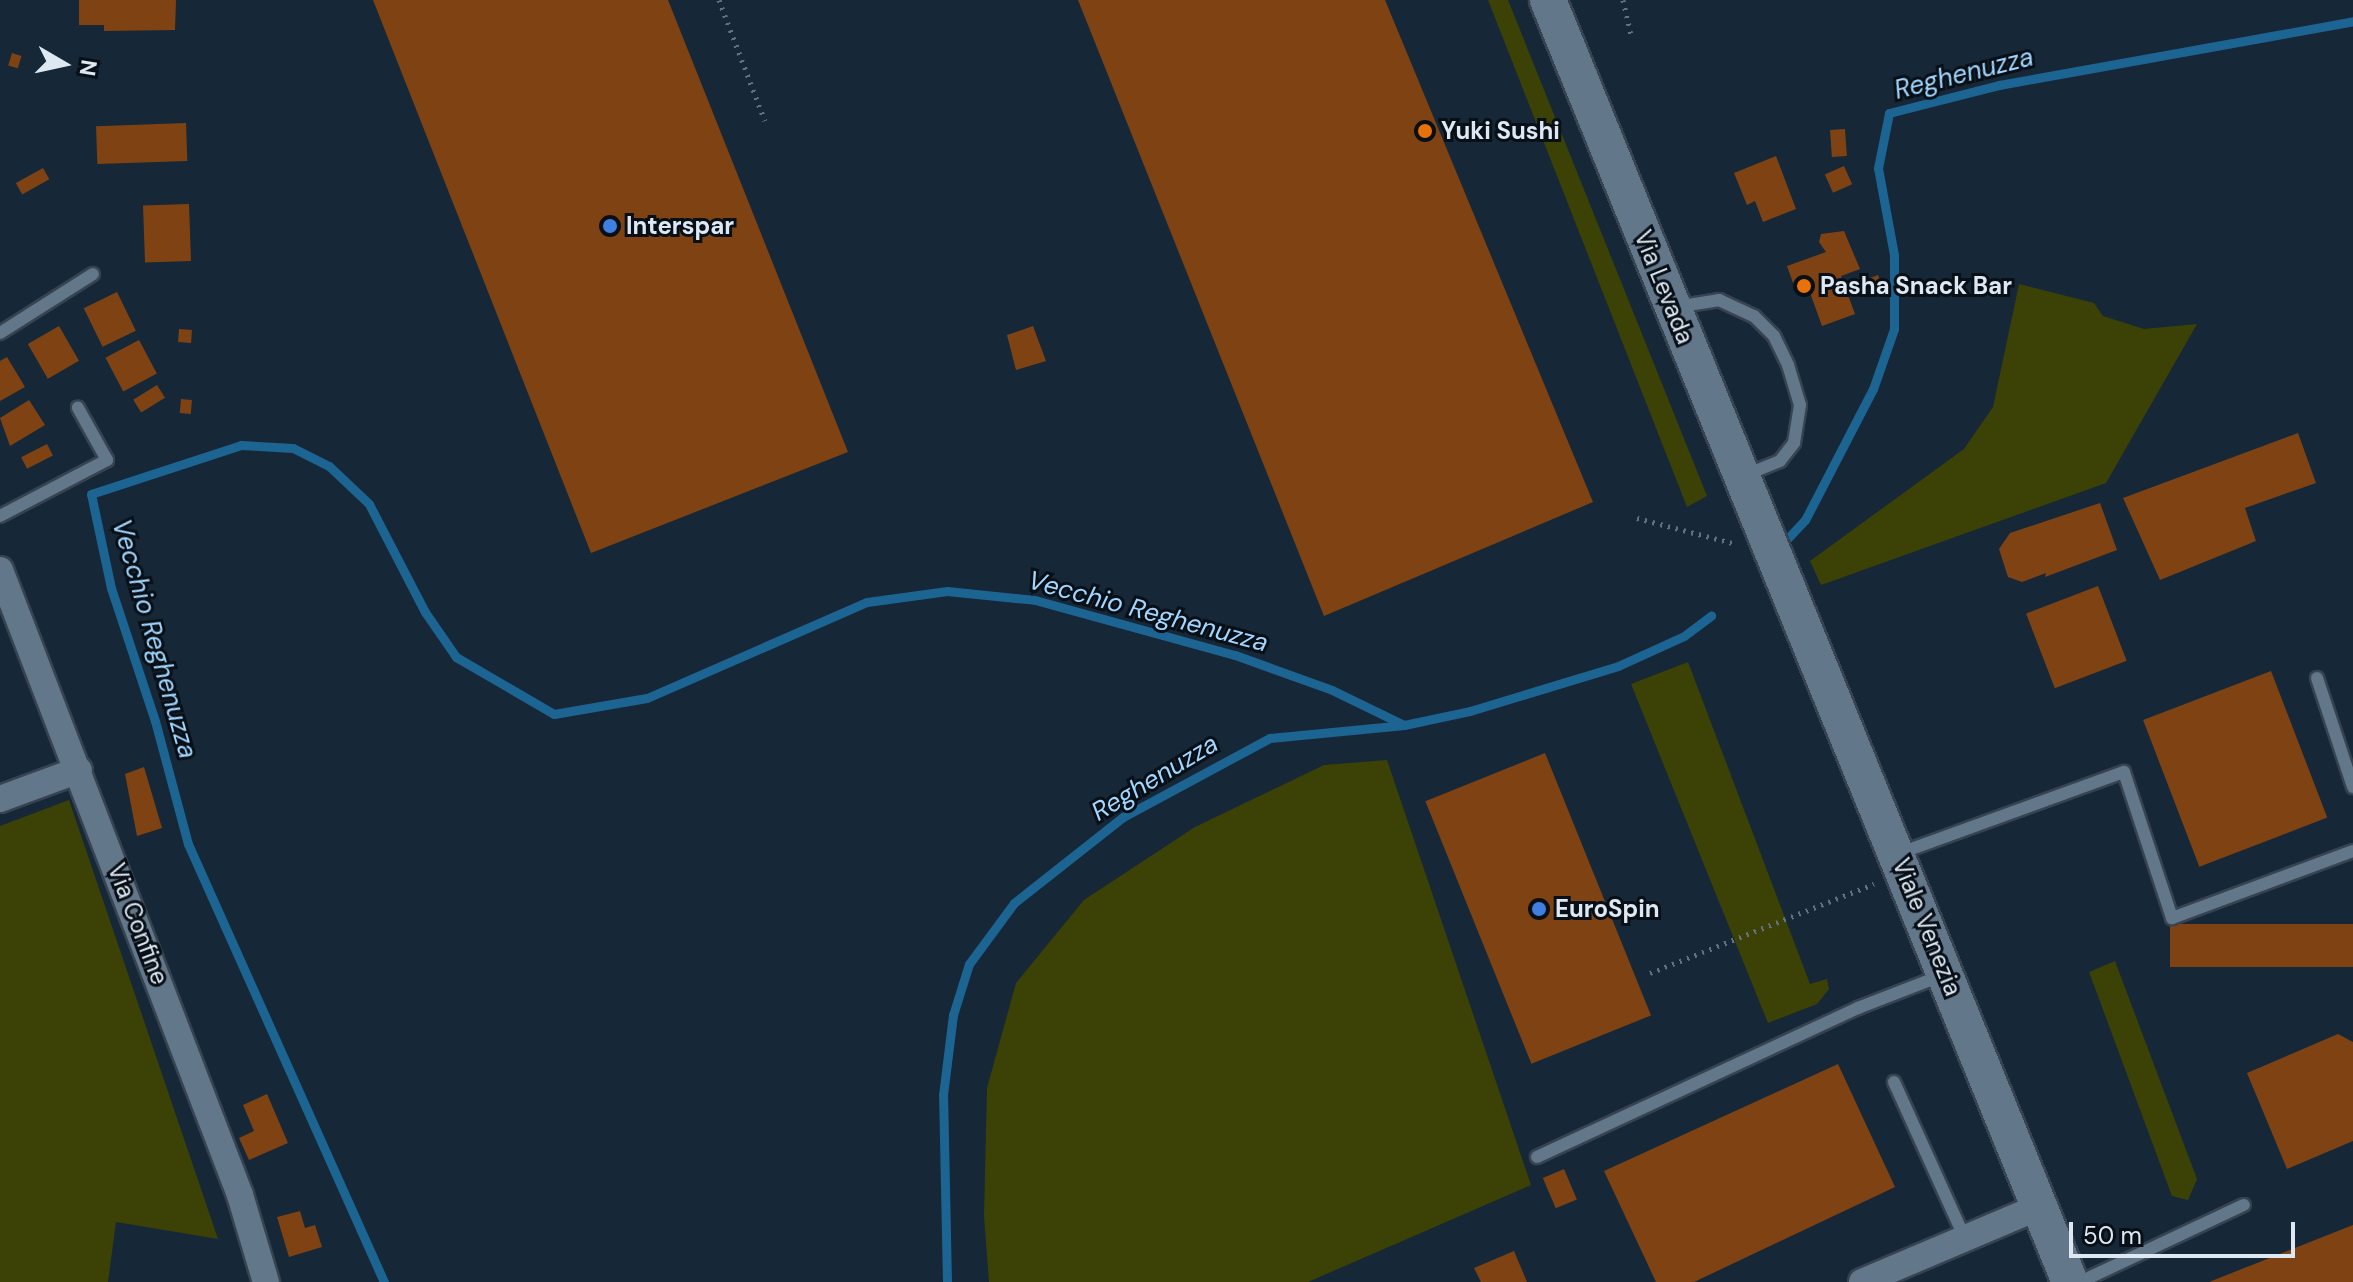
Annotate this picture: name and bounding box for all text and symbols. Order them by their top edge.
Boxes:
north arrow [24,24,104,104]
water label: Reghenuzza [1891,42,2037,106]
text: N [73,58,104,78]
place label: Yuki Sushi [1441,117,1560,145]
marker: Yuki Sushi [1416,122,1434,140]
place label: Interspar [626,212,734,240]
marker: Interspar [601,217,619,235]
street label: Via Levada [1628,226,1700,348]
place label: Pasha Snack Bar [1820,272,2012,300]
marker: Pasha Snack Bar [1795,277,1813,295]
water label: Vecchio Reghenuzza [105,516,203,762]
water label: Vecchio Reghenuzza [1025,565,1271,659]
water label: Reghenuzza [1086,728,1224,828]
street label: Viale Venezia [1886,854,1968,1000]
street label: Via Confine [102,859,174,989]
place label: EuroSpin [1555,895,1660,923]
marker: EuroSpin [1530,900,1548,918]
scale bar [2073,1206,2299,1256]
text: 50 m [2083,1220,2142,1251]

